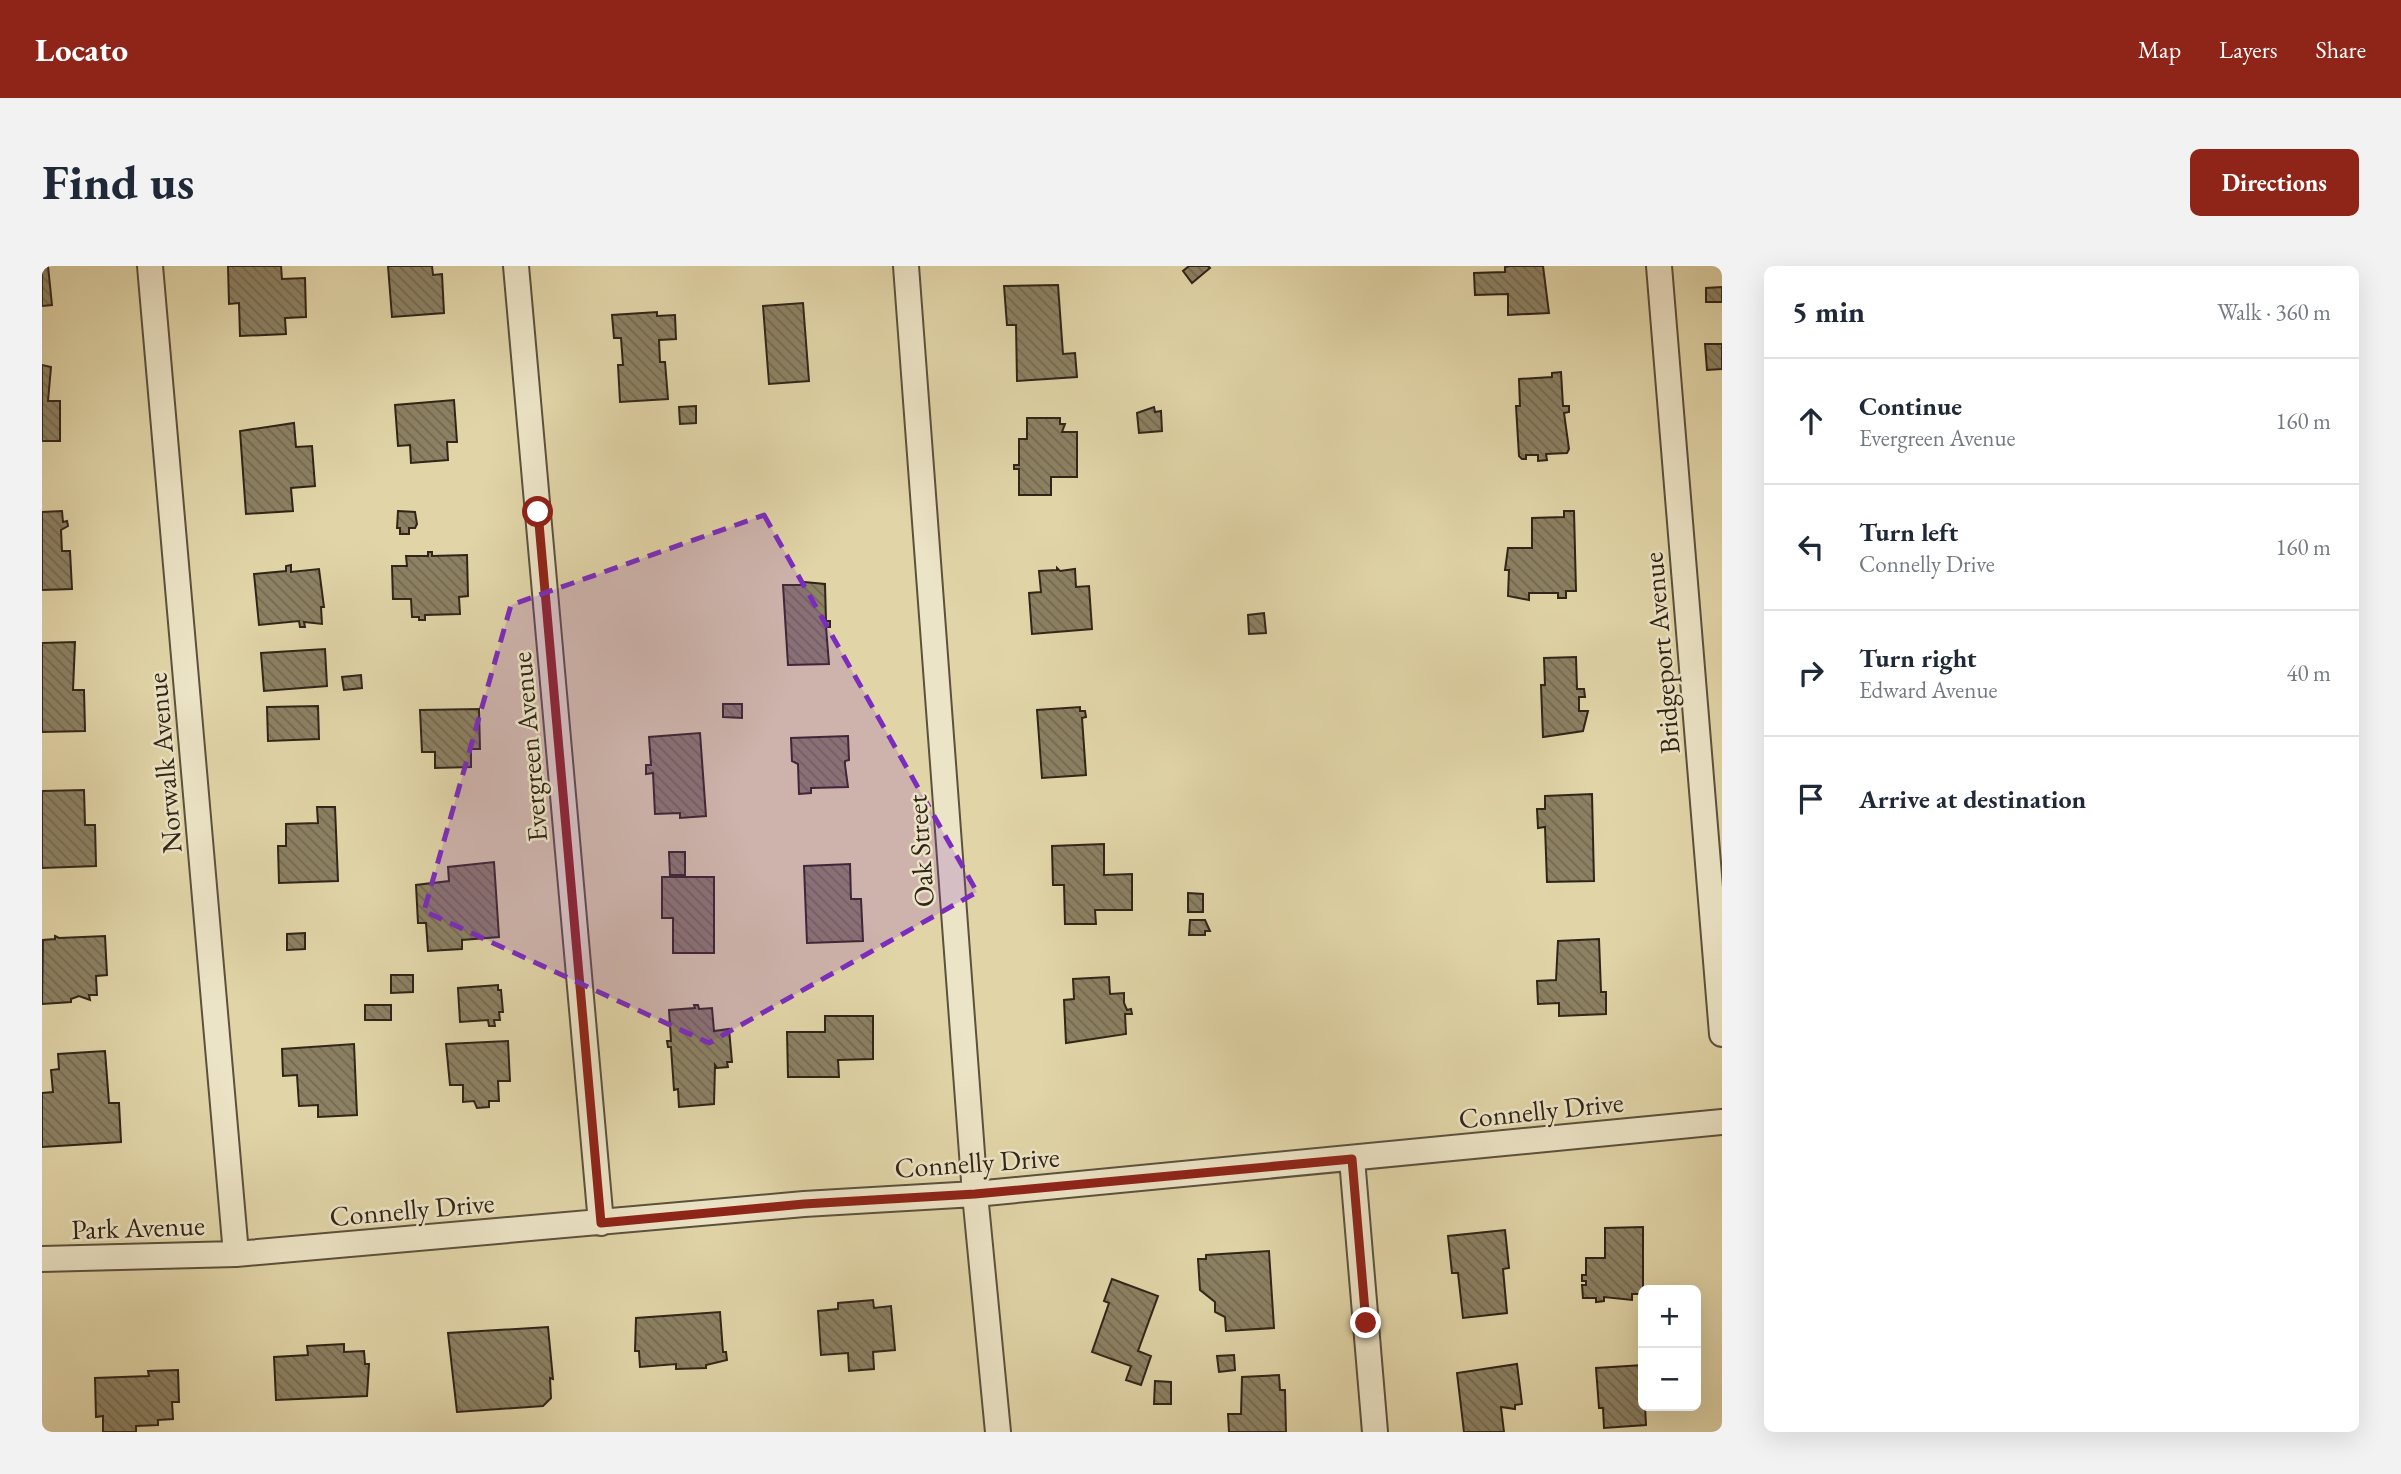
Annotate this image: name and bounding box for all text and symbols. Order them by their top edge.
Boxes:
text: Locato [35,28,128,71]
text: Map [2138,34,2181,65]
text: Layers [2219,34,2278,65]
text: Share [2316,34,2366,65]
button: Directions [2190,149,2359,216]
text: Find us [42,150,194,214]
text: 5 min [1792,292,1865,331]
text: Walk · 360 m [2217,297,2331,327]
text: Continue [1859,389,1962,423]
icon: ahead [1792,402,1830,440]
text: 160 m [2275,406,2331,436]
text: Evergreen Avenue [1859,423,2016,453]
route start [522,496,553,527]
text: Turn left [1859,515,1958,549]
icon: left [1792,528,1830,566]
text: 160 m [2275,532,2331,562]
text: Connelly Drive [1859,549,1995,579]
street label: Bridgeport Avenue [1634,551,1688,755]
text: Turn right [1859,641,1977,675]
street label: Evergreen Avenue [503,650,555,844]
icon: right [1792,654,1830,692]
text: 40 m [2286,658,2331,688]
street label: Norwalk Avenue [138,671,190,855]
text: Edward Avenue [1859,675,1998,705]
icon: arrive [1792,780,1830,818]
text: Arrive at destination [1859,782,2086,816]
street label: Oak Street [898,793,942,909]
street label: Connelly Drive [1457,1083,1625,1137]
street label: Connelly Drive [893,1138,1061,1186]
street label: Connelly Drive [328,1184,496,1234]
street label: Park Avenue [71,1207,205,1247]
map controls [1638,1285,1701,1411]
button: + [1638,1285,1701,1348]
route end [1350,1307,1381,1338]
button: − [1638,1348,1701,1411]

